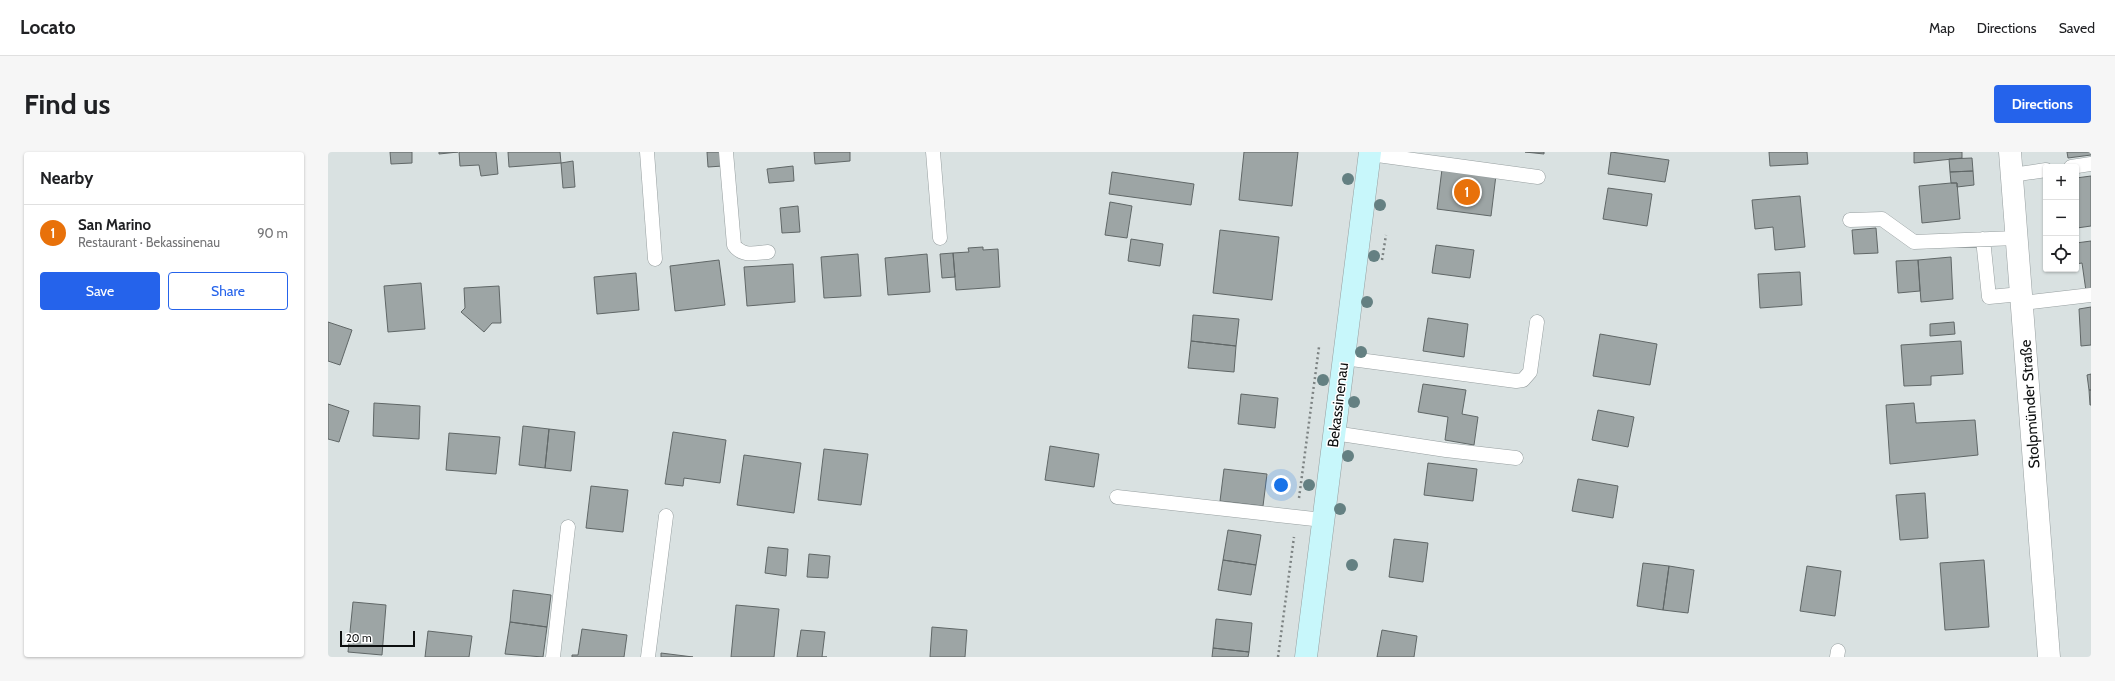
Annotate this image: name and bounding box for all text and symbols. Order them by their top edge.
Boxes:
text: Locato [20,16,76,39]
text: Map [1929,19,1955,37]
text: Directions [1977,19,2037,37]
text: Saved [2059,19,2095,37]
button: Directions [1994,85,2091,123]
text: Find us [24,87,110,121]
map controls [2043,164,2079,272]
button: + [2043,164,2079,200]
text: Nearby [40,168,93,188]
pin: 1 [1454,177,1480,207]
button: − [2043,200,2079,236]
text: San Marino [78,216,151,234]
text: 1 [51,225,55,241]
text: 90 m [257,225,288,241]
text: Restaurant · Bekassinenau [78,234,220,250]
button: locate [2043,236,2079,272]
button: Save [40,272,160,310]
button: Share [168,272,288,310]
street label: Stolpmünder Straße [2017,339,2043,469]
street label: Bekassinenau [1324,361,1352,449]
your location [1271,475,1291,495]
scale bar [340,629,415,648]
text: 20 m [346,631,372,645]

